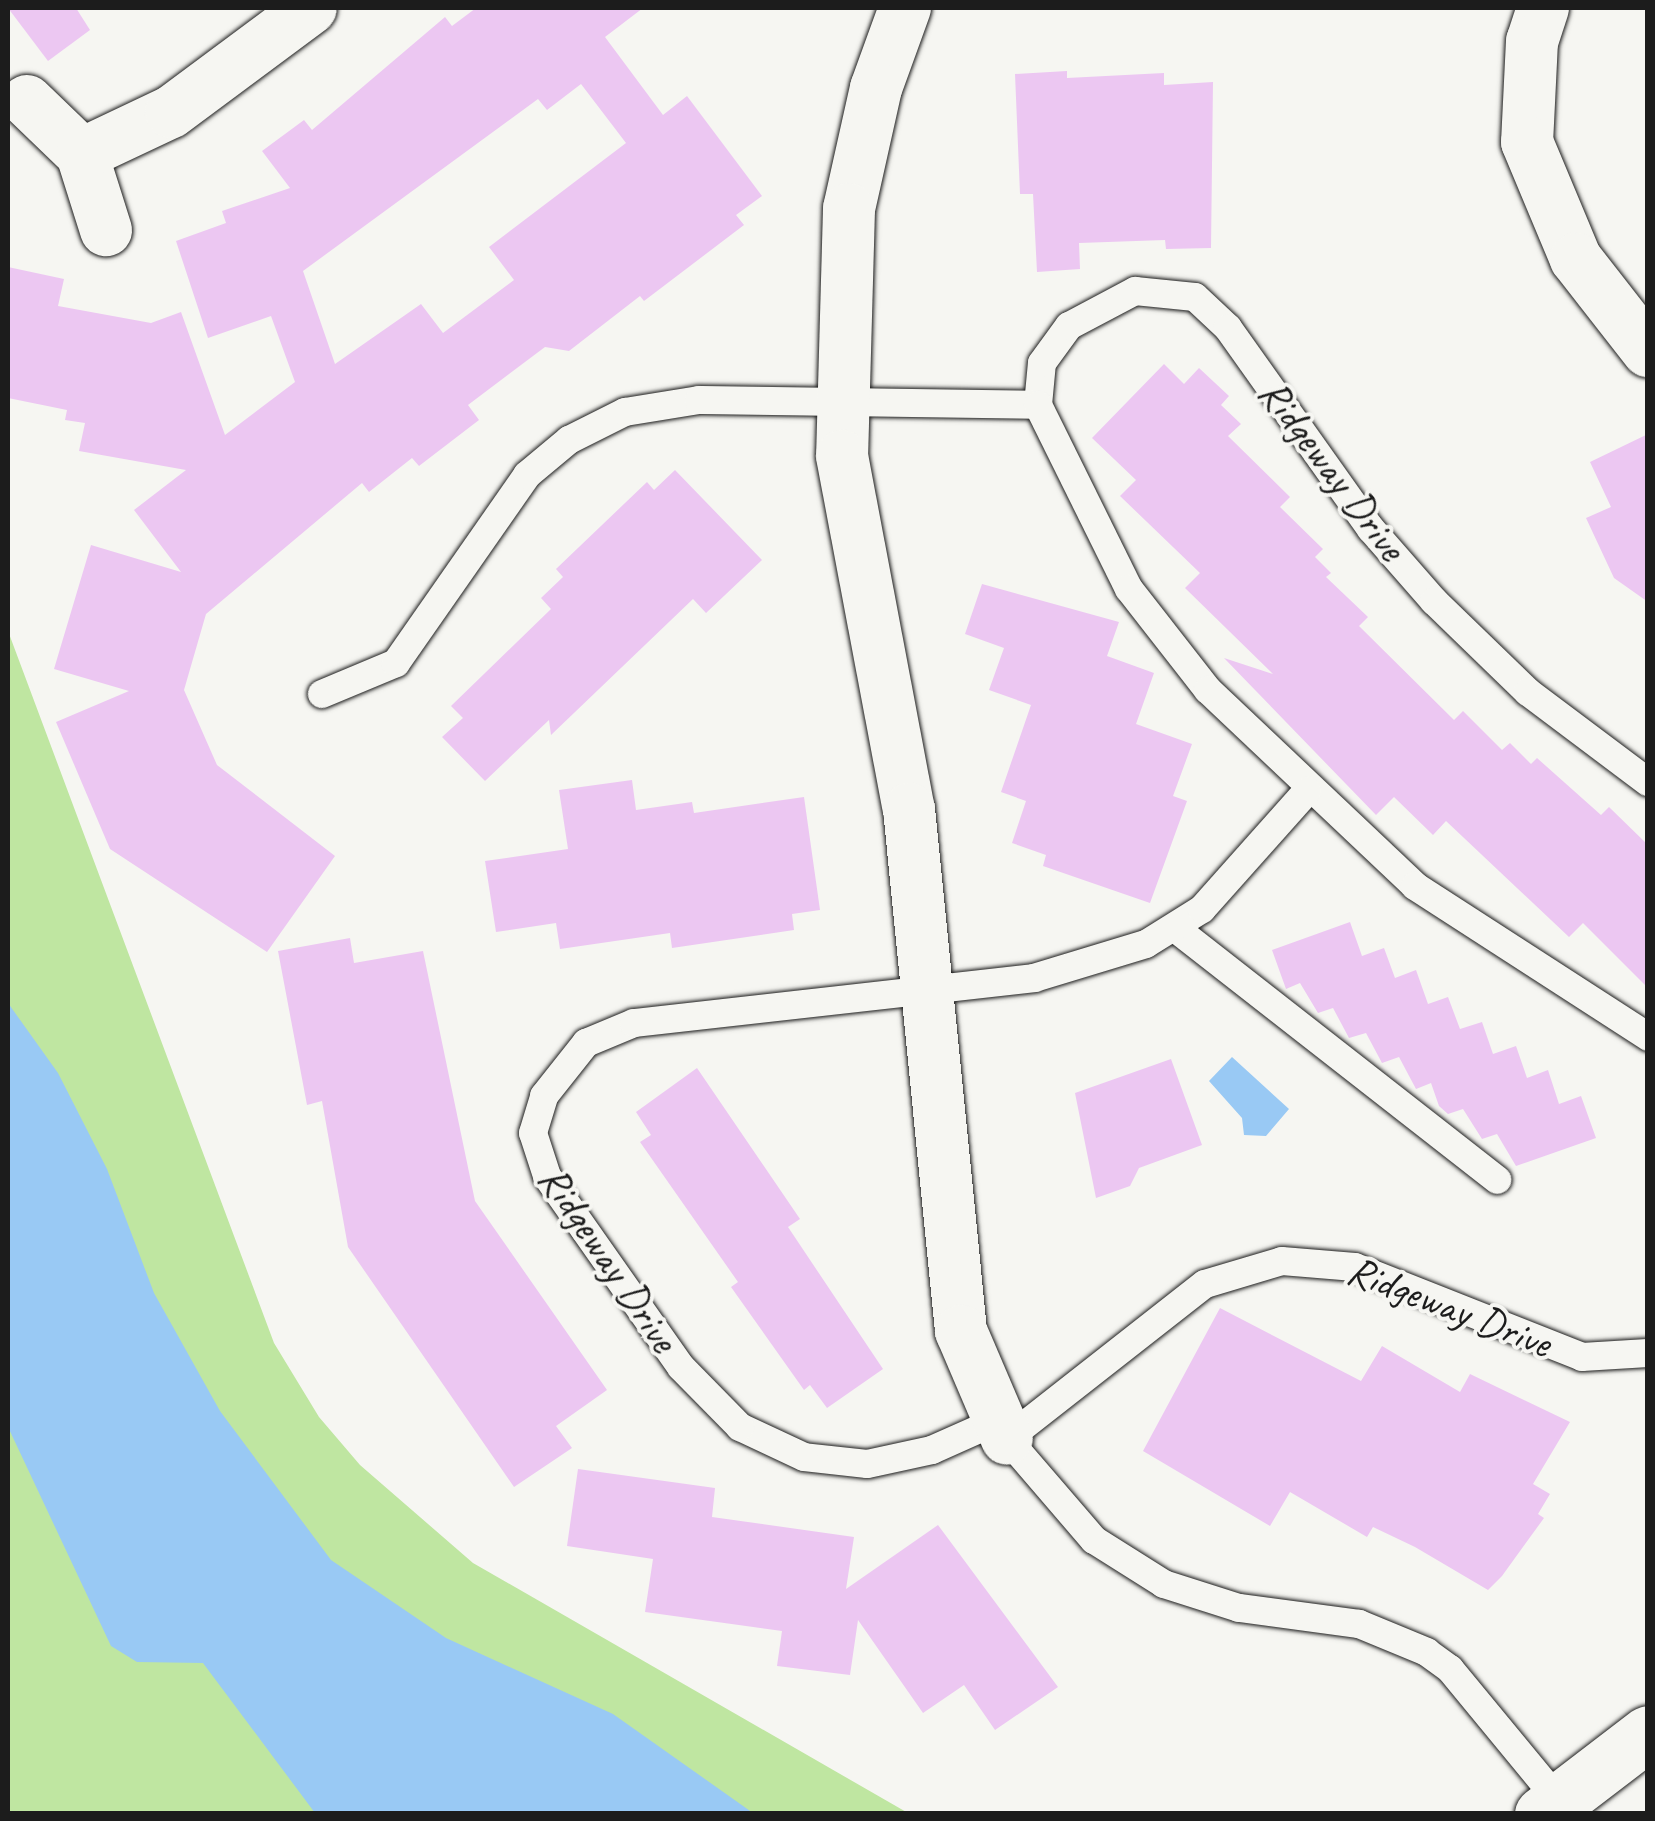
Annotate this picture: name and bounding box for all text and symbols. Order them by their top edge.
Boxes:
street label: Ridgeway Drive [1247,369,1417,571]
street label: Ridgeway Drive [527,1156,689,1362]
street label: Ridgeway Drive [1340,1245,1558,1369]

